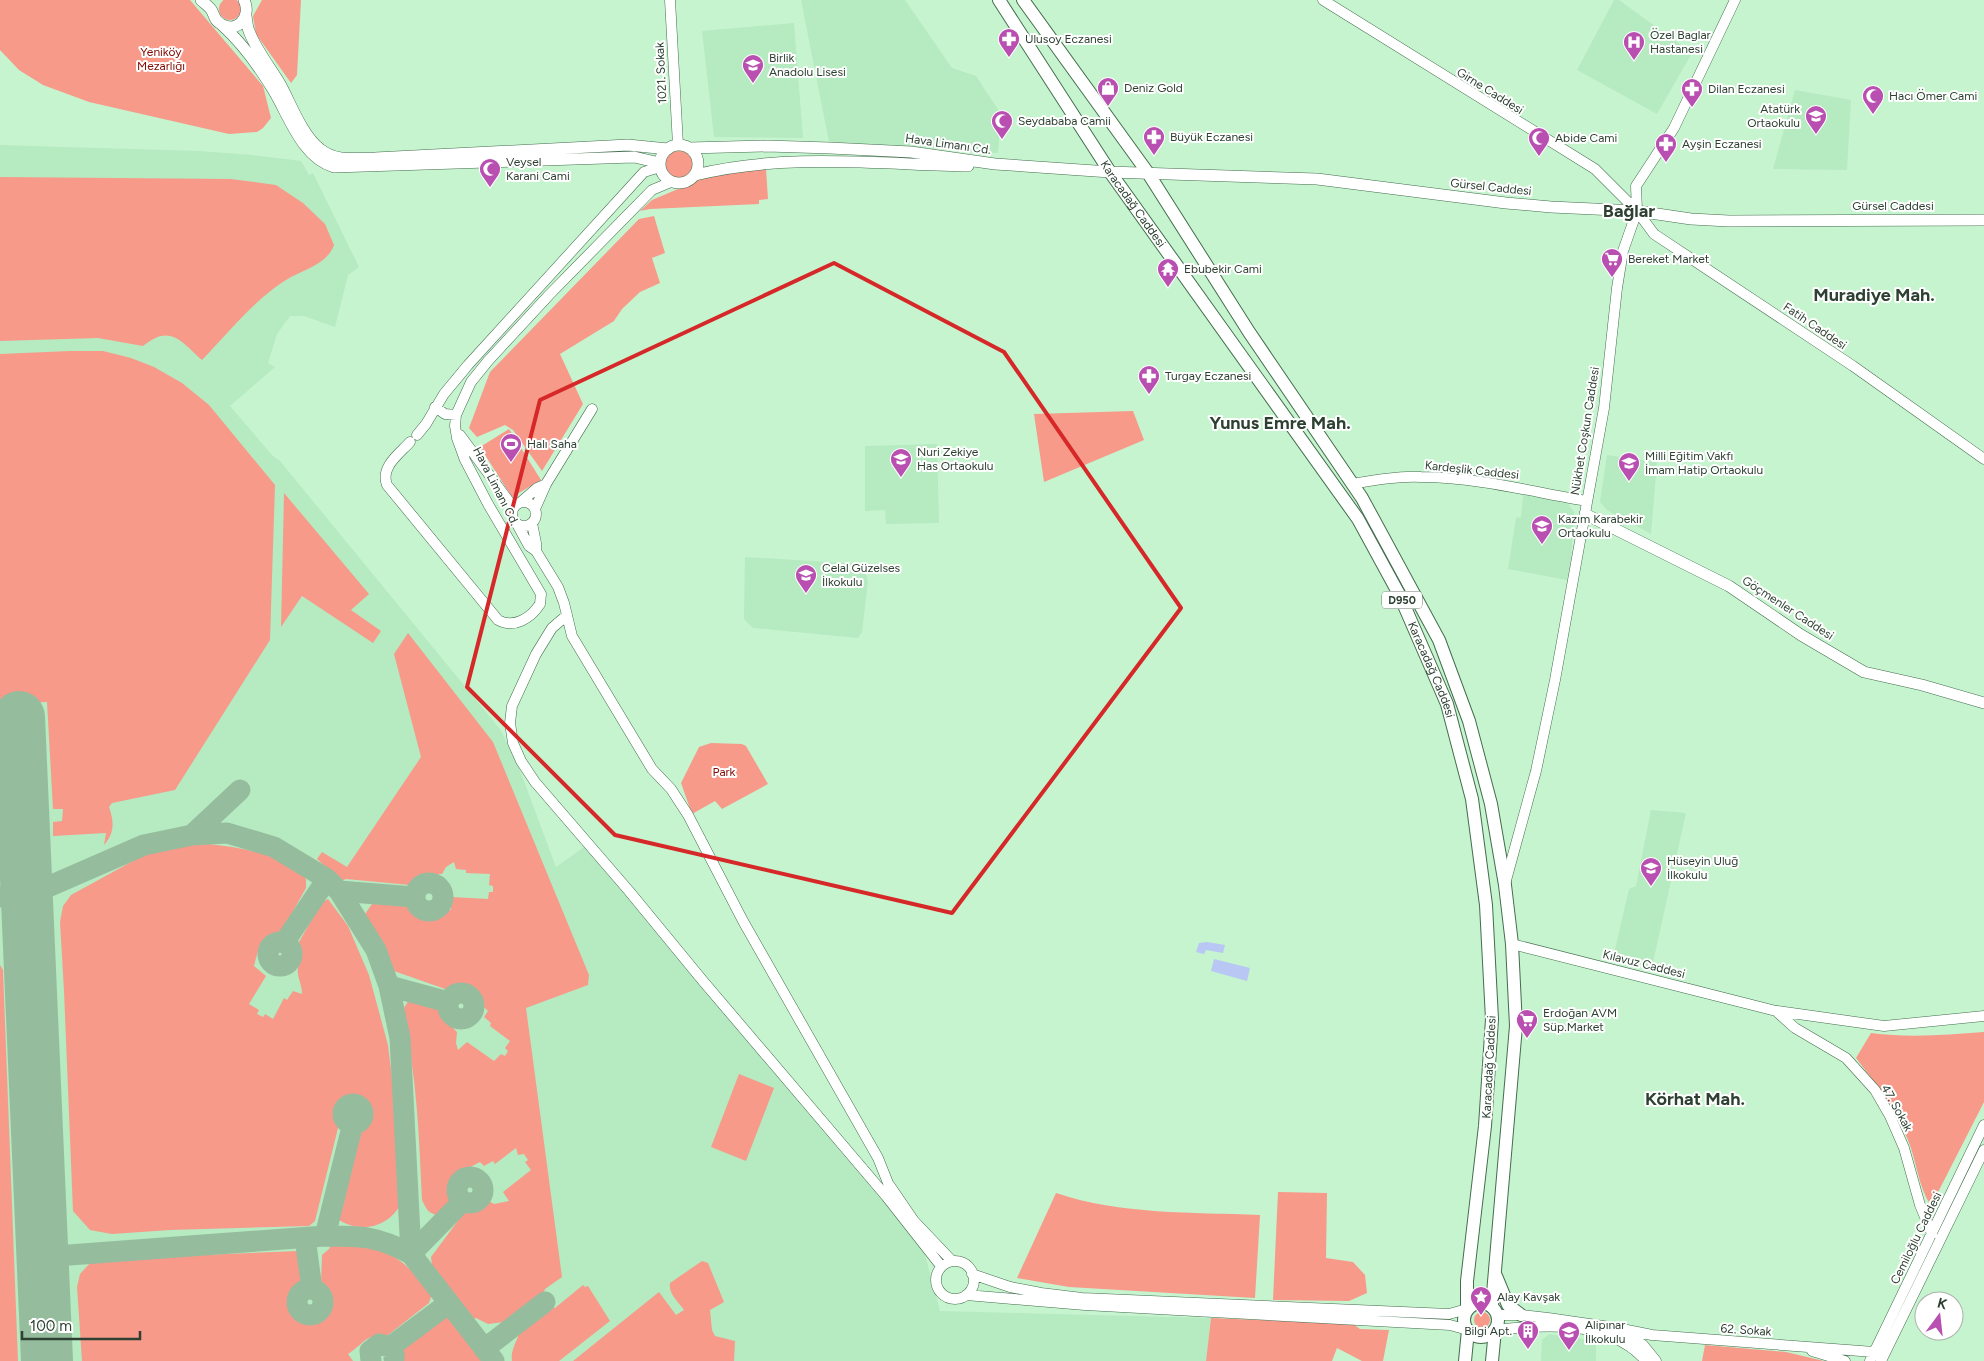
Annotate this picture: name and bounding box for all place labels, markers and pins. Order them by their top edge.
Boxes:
pharmacy icon: Ulusoy Eczanesi [997,27,1021,58]
place label: Özel Baglar Hastanesi [1650,28,1711,56]
hospital icon: Özel Baglar Hastanesi [1622,30,1646,61]
place label: Ulusoy Eczanesi [1025,32,1112,46]
place label: Birlik Anadolu Lisesi [769,51,846,79]
school or university icon: Birlik Anadolu Lisesi [741,53,765,84]
shop icon: Deniz Gold [1096,76,1120,107]
pharmacy icon: Dilan Eczanesi [1680,77,1704,108]
place label: Deniz Gold [1124,81,1183,95]
place label: Dilan Eczanesi [1708,82,1785,96]
mosque icon: Hacı Ömer Cami [1861,84,1885,115]
place label: Hacı Ömer Cami [1889,89,1977,103]
place label: Atatürk Ortaokulu [1747,102,1800,130]
school or university icon: Atatürk Ortaokulu [1804,104,1828,135]
mosque icon: Seydababa Camii [990,109,1014,140]
place label: Seydababa Camii [1018,114,1111,128]
pharmacy icon: Büyük Eczanesi [1142,125,1166,156]
mosque icon: Abide Cami [1527,126,1551,157]
place label: Büyük Eczanesi [1170,130,1253,144]
place label: Abide Cami [1555,131,1617,145]
pharmacy icon: Ayşin Eczanesi [1654,132,1678,163]
place label: Ayşin Eczanesi [1682,137,1762,151]
place label: Veysel Karani Cami [506,155,570,183]
mosque icon: Veysel Karani Cami [478,157,502,188]
supermarket icon: Bereket Market [1600,247,1624,278]
place label: Bereket Market [1628,252,1710,266]
temple icon: Ebubekir Cami [1156,257,1180,288]
place label: Ebubekir Cami [1184,262,1262,276]
pharmacy icon: Turgay Eczanesi [1137,364,1161,395]
place label: Turgay Eczanesi [1165,369,1251,383]
sports icon: Halı Saha [499,432,523,463]
place label: Halı Saha [527,437,577,451]
place label: Nuri Zekiye Has Ortaokulu [917,445,994,473]
school or university icon: Nuri Zekiye Has Ortaokulu [889,447,913,478]
place label: Milli Eğitim Vakfı İmam Hatip Ortaokulu [1645,449,1763,477]
school or university icon: Milli Eğitim Vakfı İmam Hatip Ortaokulu [1617,451,1641,482]
place label: Kazım Karabekir Ortaokulu [1558,512,1643,540]
school or university icon: Kazım Karabekir Ortaokulu [1530,514,1554,545]
place label: Celal Güzelses İlkokulu [822,561,901,589]
school or university icon: Celal Güzelses İlkokulu [794,563,818,594]
place label: Hüseyin Uluğ İlkokulu [1667,854,1738,882]
school or university icon: Hüseyin Uluğ İlkokulu [1639,856,1663,887]
place label: Erdoğan AVM Süp.Market [1543,1006,1617,1034]
supermarket icon: Erdoğan AVM Süp.Market [1515,1008,1539,1039]
place icon: Alay Kavşak [1469,1285,1493,1316]
place label: Alay Kavşak [1497,1290,1560,1304]
place label: Alipınar İlkokulu [1585,1318,1625,1346]
building icon: Bilgi Apt. [1516,1319,1540,1350]
school or university icon: Alipınar İlkokulu [1557,1320,1581,1351]
place label: Bilgi Apt. [1464,1324,1512,1338]

